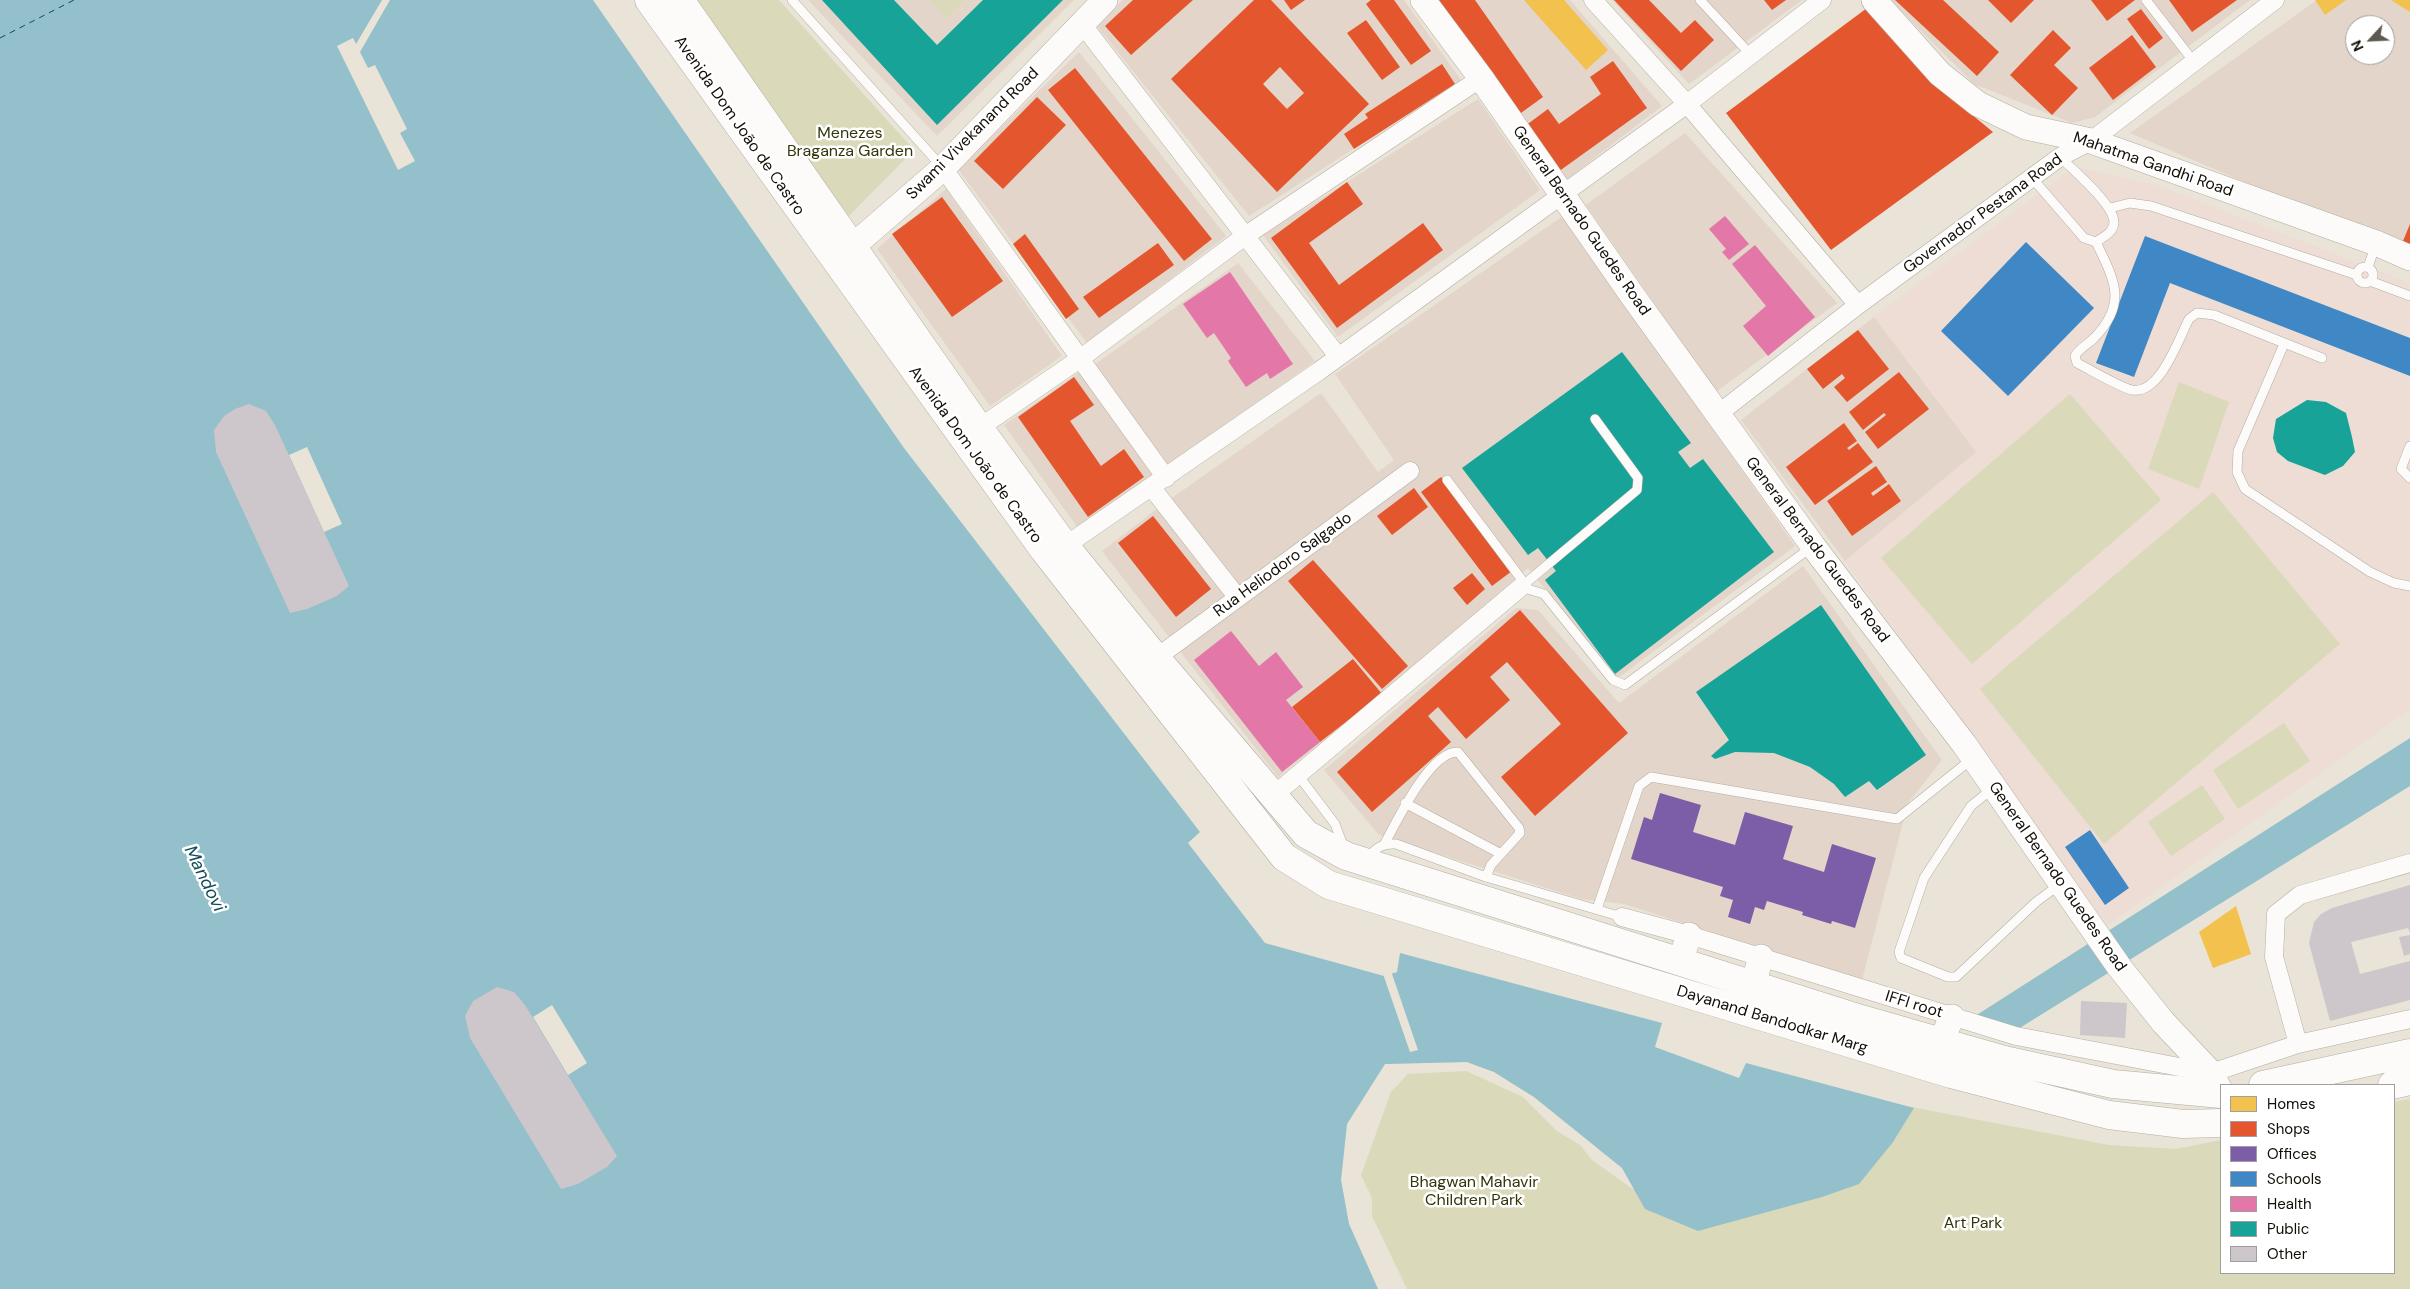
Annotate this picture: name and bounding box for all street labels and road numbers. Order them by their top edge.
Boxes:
street label: Avenida Dom João de Castro [670,33,808,219]
street label: Swami Vivekanand Road [903,64,1043,204]
street label: General Bernado Guedes Road [1508,122,1654,320]
street label: Mahatma Gandhi Road [2070,129,2236,201]
street label: Governador Pestana Road [1900,150,2066,278]
street label: Avenida Dom João de Castro [904,363,1046,547]
street label: General Bernado Guedes Road [1741,453,1893,647]
street label: Rua Heliodoro Salgado [1210,508,1356,622]
street label: General Bernado Guedes Road [1984,778,2130,976]
street label: Dayanand Bandodkar Marg [1674,982,1870,1058]
street label: IFFI root [1883,987,1945,1023]

